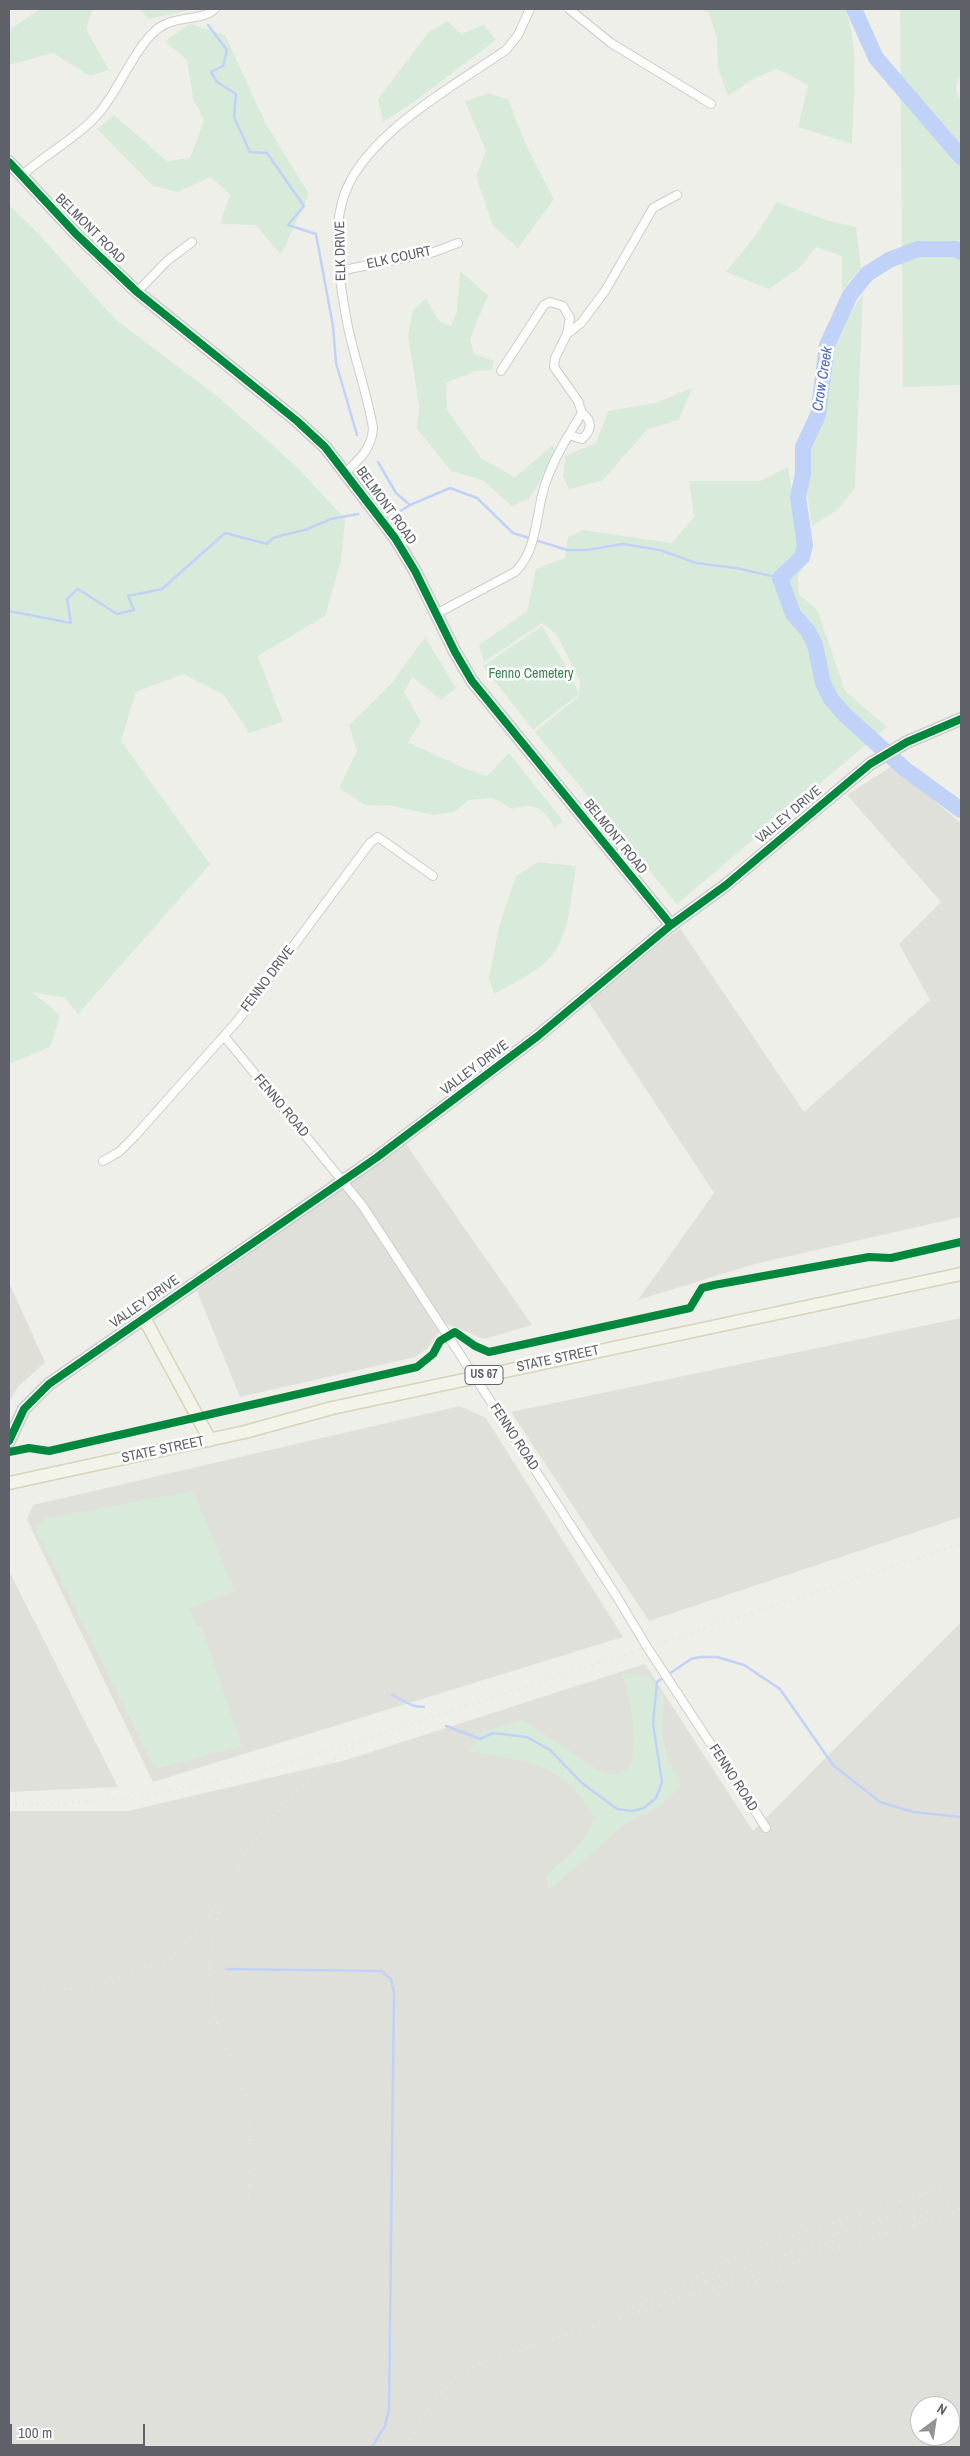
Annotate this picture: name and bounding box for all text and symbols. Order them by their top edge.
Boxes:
street label: BELMONT ROAD [52,191,128,267]
street label: ELK DRIVE [332,221,350,281]
street label: ELK COURT [365,243,433,273]
water label: Crow Creek [809,346,837,412]
street label: BELMONT ROAD [352,464,420,548]
park label: Fenno Cemetery [489,666,573,682]
street label: VALLEY DRIVE [753,783,825,847]
street label: BELMONT ROAD [580,796,650,878]
street label: FENNO DRIVE [238,943,298,1015]
street label: VALLEY DRIVE [438,1037,512,1099]
street label: FENNO ROAD [250,1071,312,1141]
street label: VALLEY DRIVE [107,1272,183,1332]
street label: STATE STREET [515,1342,601,1376]
road number: US 67 [465,1366,503,1384]
street label: FENNO ROAD [486,1400,542,1474]
street label: STATE STREET [120,1433,206,1467]
street label: FENNO ROAD [705,1741,761,1815]
north arrow [910,2396,960,2446]
text: N [934,2399,950,2419]
scale bar [12,2414,148,2446]
text: 100 m [18,2422,52,2443]

